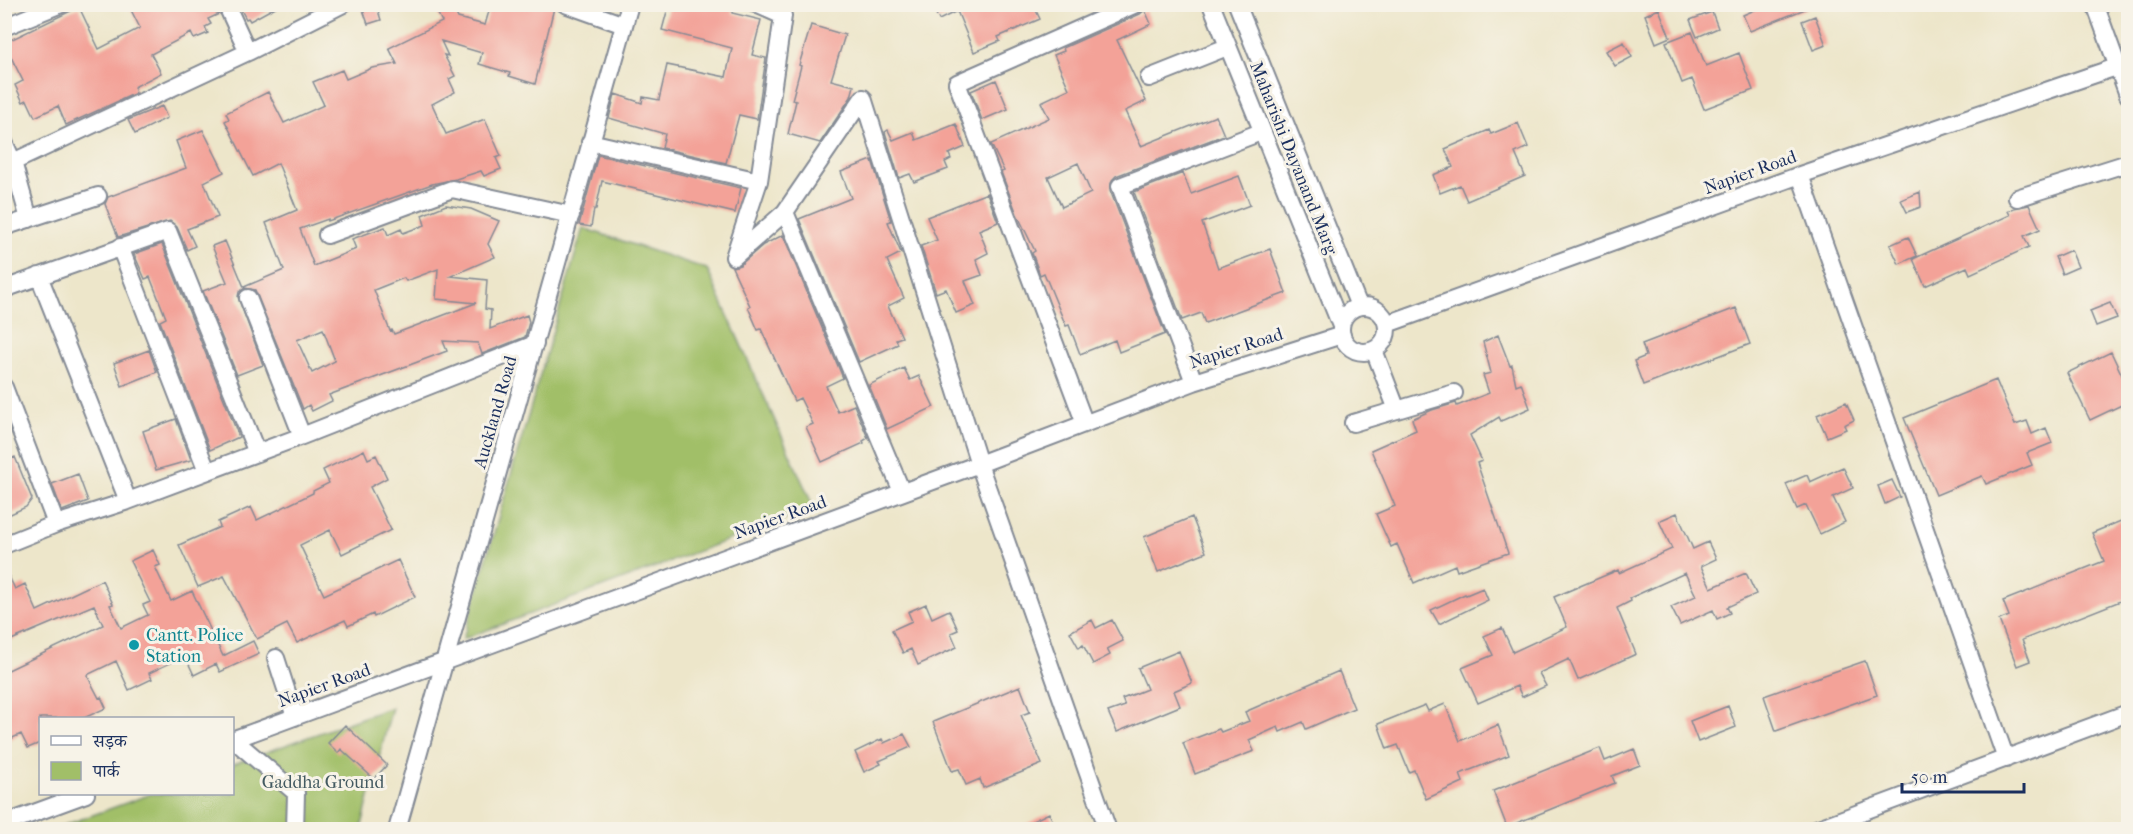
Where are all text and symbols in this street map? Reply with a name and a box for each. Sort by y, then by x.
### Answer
street label: Maharishi Dayanand Marg [1245,59,1342,258]
street label: Napier Road [1701,146,1799,199]
street label: Napier Road [1187,323,1286,373]
street label: Auckland Road [469,353,522,472]
street label: Napier Road [731,491,829,544]
place label: Cantt. Police Station [146,625,243,667]
marker: Cantt. Police Station [127,638,141,652]
street label: Napier Road [275,659,373,712]
legend [39,717,234,795]
text: सड़क [92,731,128,752]
scale bar [1902,756,2024,794]
text: पार्क [92,761,121,782]
text: 50 m [1911,767,1948,788]
park label: Gaddha Ground [262,772,384,793]

